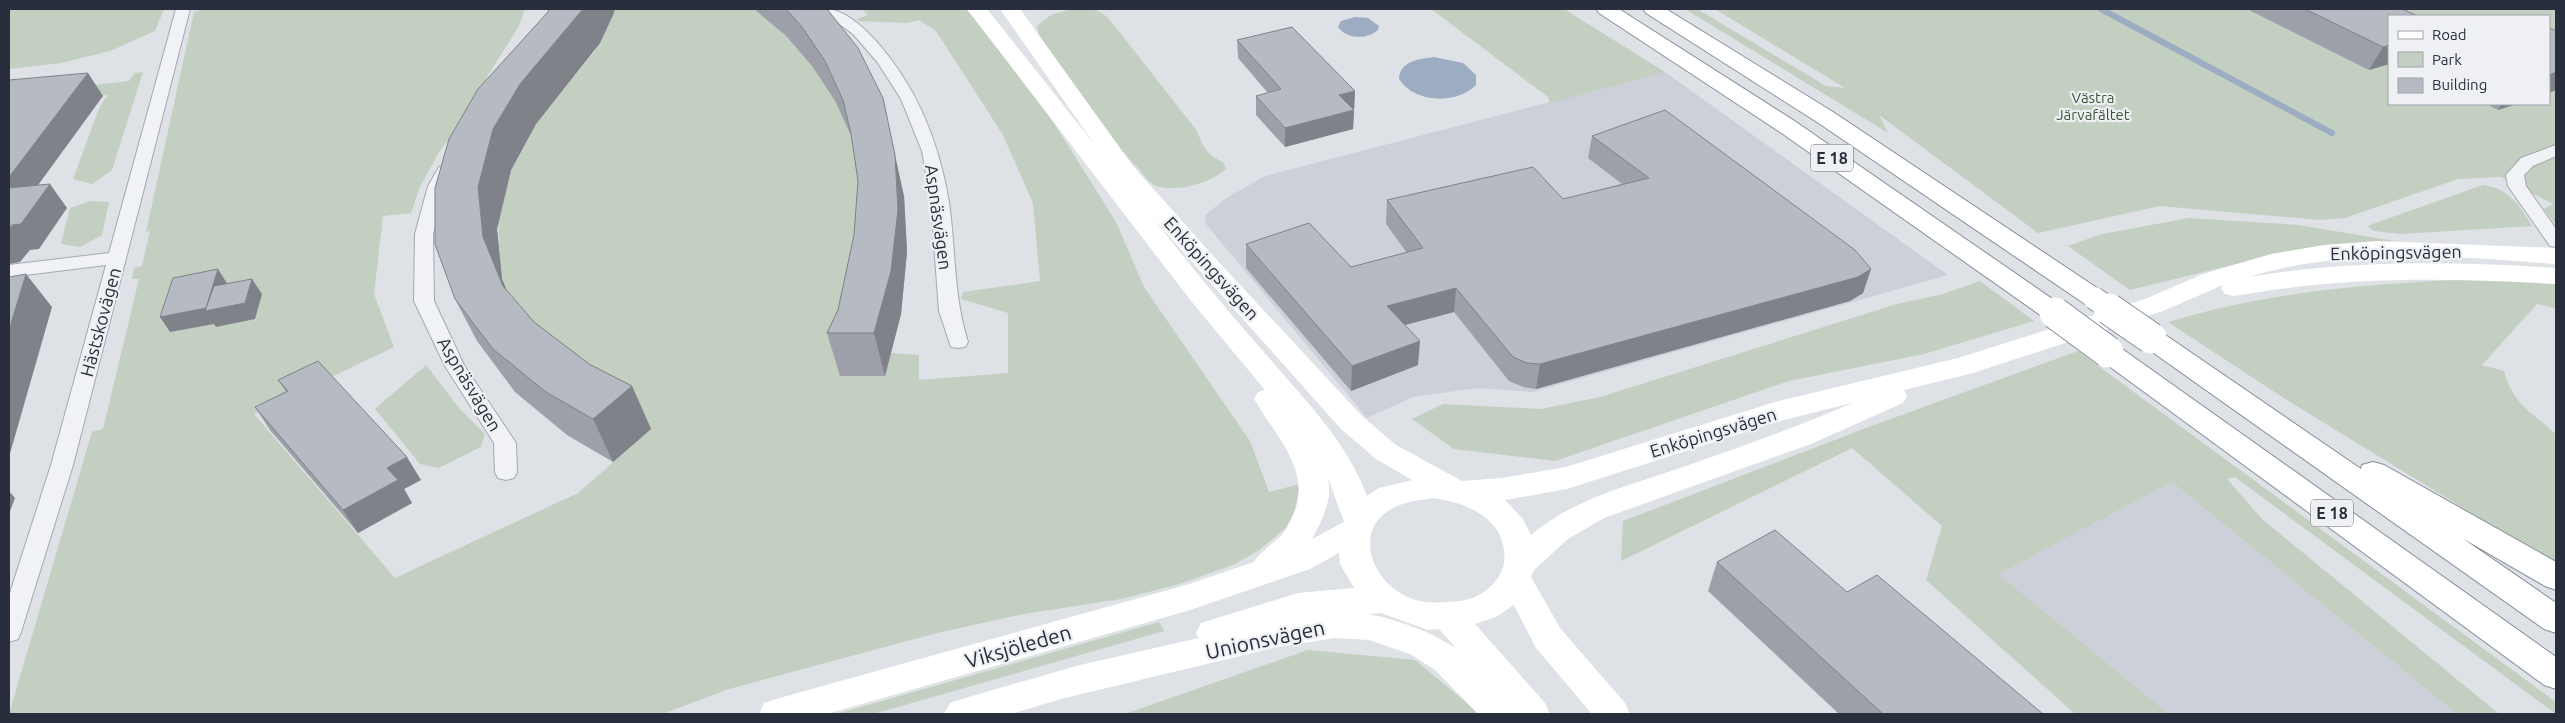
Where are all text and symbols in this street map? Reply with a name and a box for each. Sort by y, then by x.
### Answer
legend [2388,15,2550,105]
text: Road [2432,26,2467,43]
text: Park [2432,51,2462,68]
text: Building [2432,76,2487,93]
park label: Västra Järvafältet [2056,89,2130,123]
road number: E 18 [1811,144,1853,172]
street label: Aspnäsvägen [922,163,956,271]
street label: Enköpingsvägen [1161,212,1263,324]
street label: Enköpingsvägen [2330,241,2462,263]
street label: Hästskovägen [76,265,124,379]
street label: Aspnäsvägen [434,333,506,435]
street label: Enköpingsvägen [1647,403,1779,461]
road number: E 18 [2311,499,2353,526]
street label: Unionsvägen [1203,615,1327,663]
street label: Viksjöleden [962,619,1074,673]

